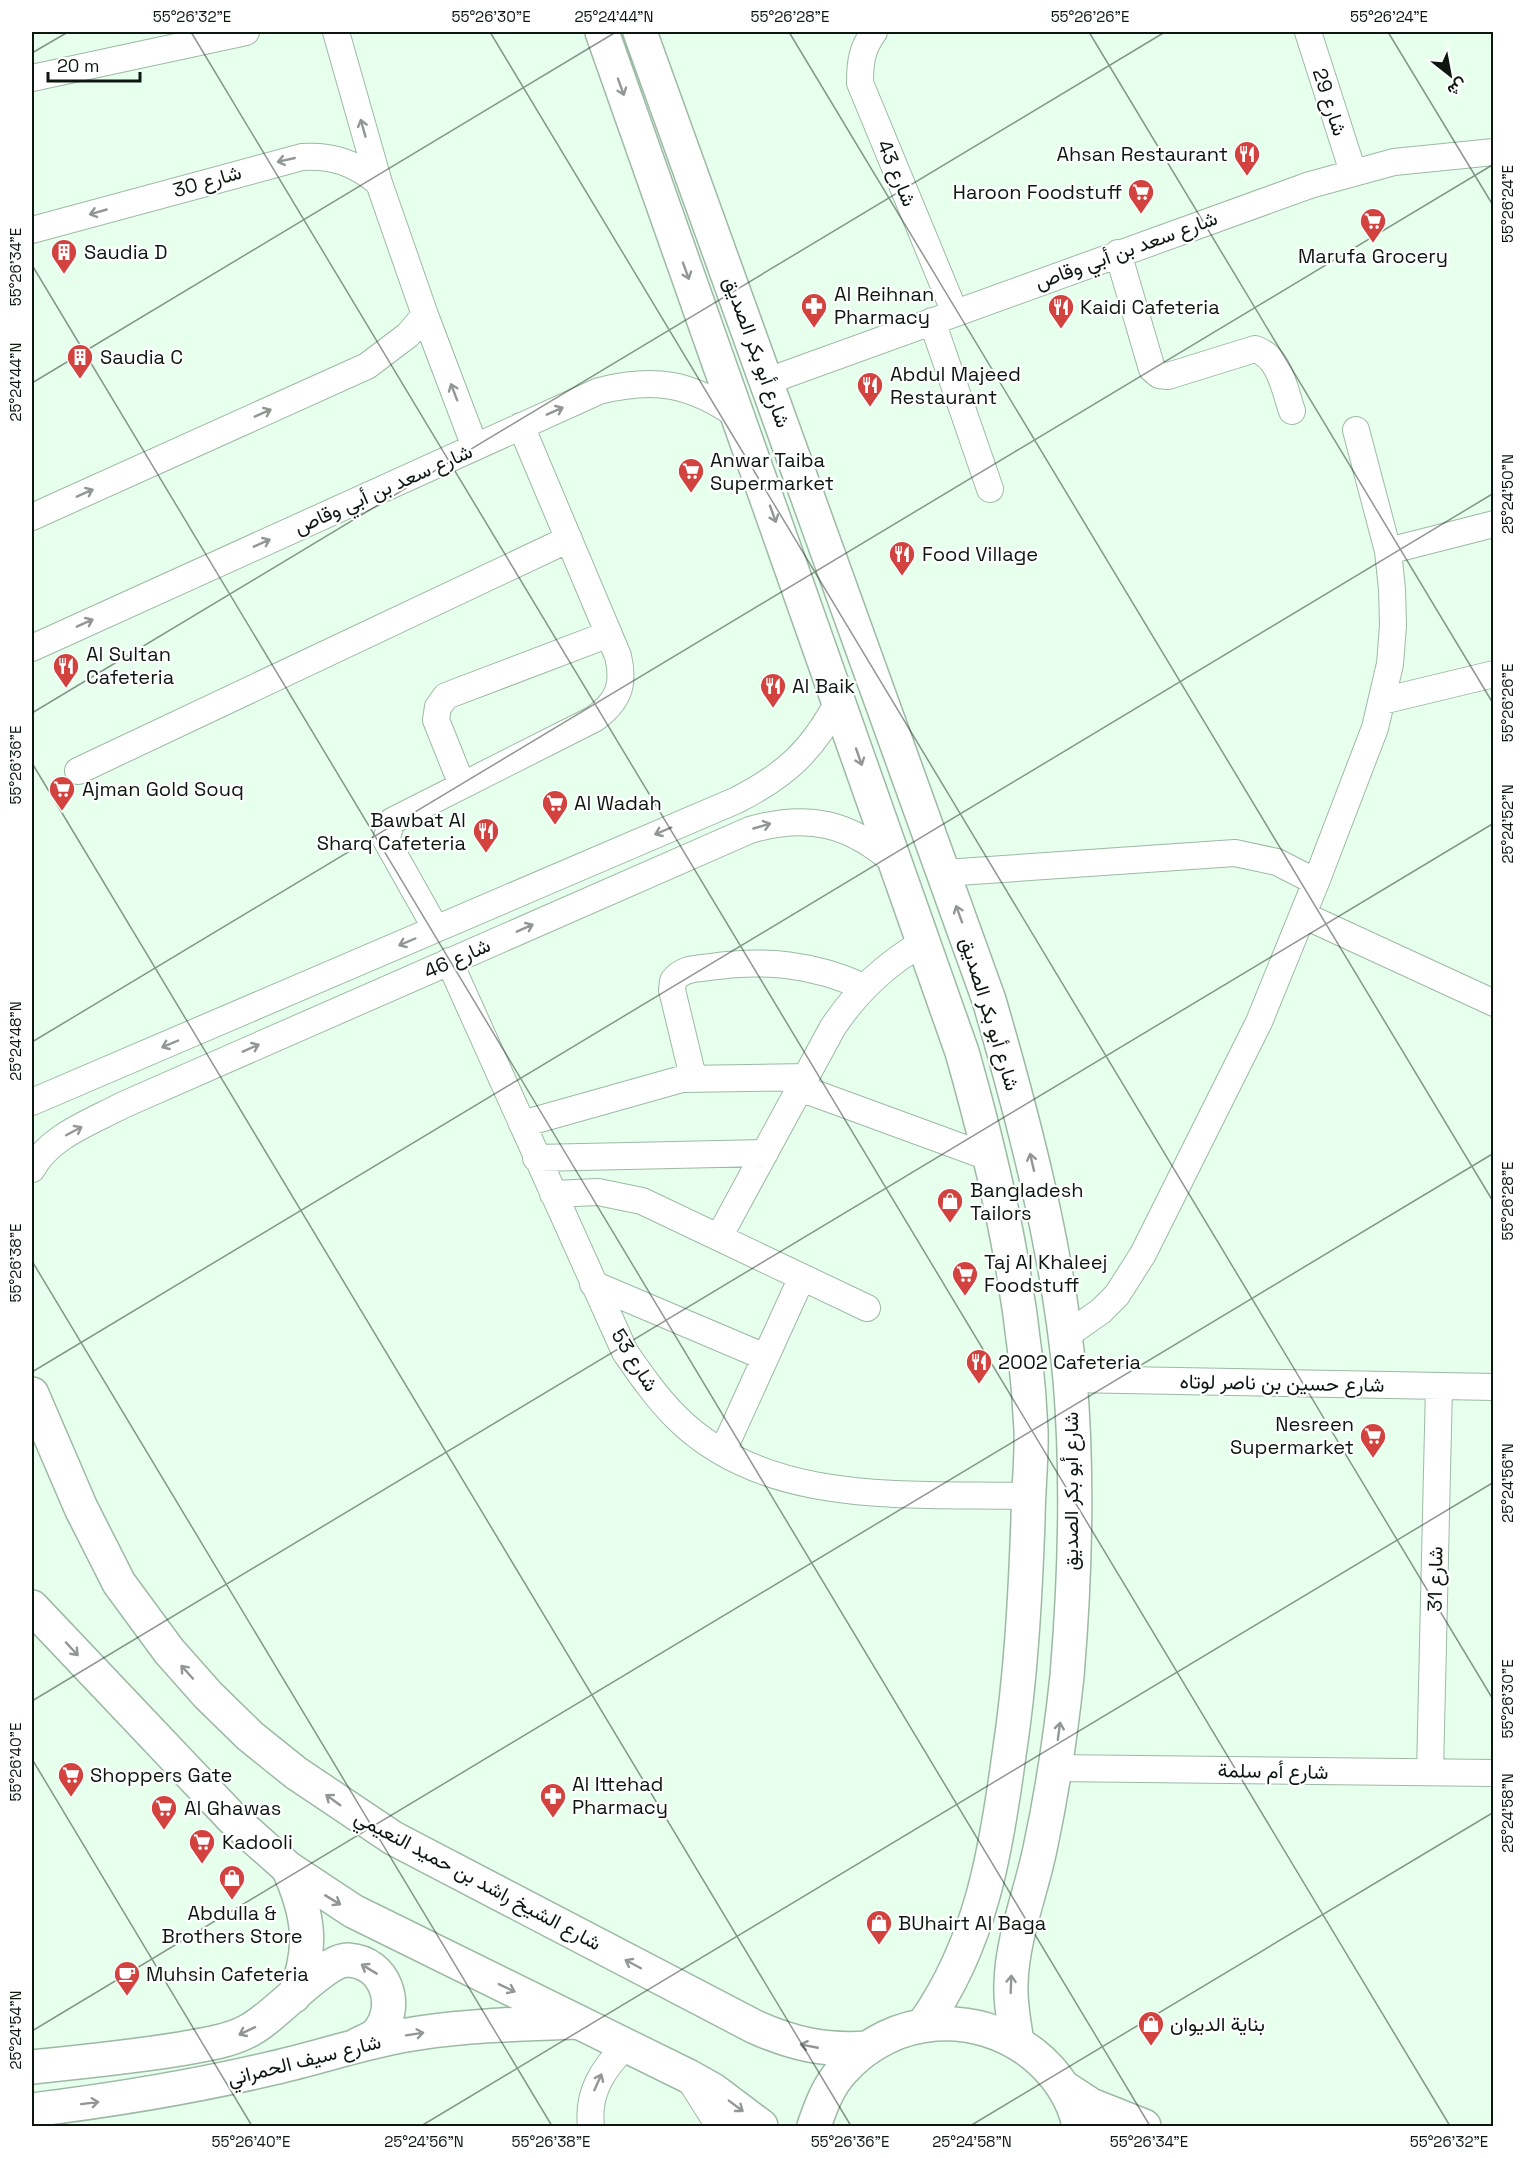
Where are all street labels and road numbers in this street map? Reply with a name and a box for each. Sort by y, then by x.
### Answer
street label: شارع 29 [1306,65,1353,139]
street label: شارع 43 [870,136,923,211]
street label: شارع 30 [170,159,245,204]
street label: شارع سعد بن أبي وقاص [1031,205,1222,299]
street label: شارع أبو بكر الصديق [717,273,796,431]
street label: شارع سعد بن أبي وقاص [290,438,478,544]
street label: شارع 46 [420,932,495,985]
street label: شارع أبو بكر الصديق [953,934,1026,1094]
street label: شارع 53 [605,1324,664,1397]
street label: شارع حسين بن ناصر لوتاه [1179,1368,1385,1399]
street label: شارع أبو بكر الصديق [1058,1412,1085,1570]
street label: شارع 31 [1421,1546,1450,1612]
street label: شارع أم سلمة [1217,1757,1329,1786]
street label: شارع الشيخ راشد بن حميد النعيمي [348,1804,606,1960]
street label: شارع سيف الحمراني [225,2028,384,2096]

